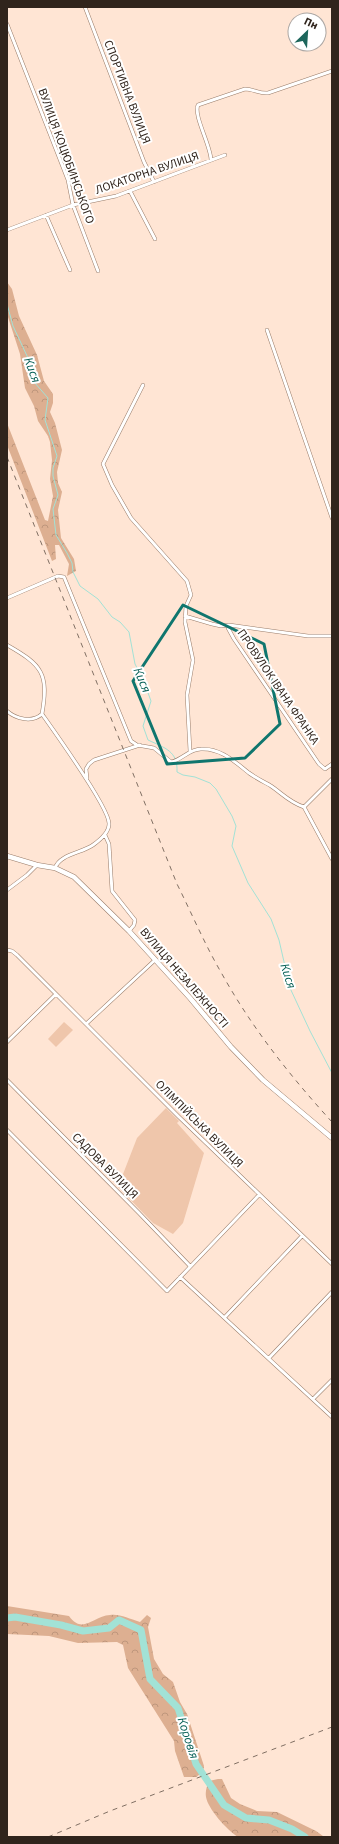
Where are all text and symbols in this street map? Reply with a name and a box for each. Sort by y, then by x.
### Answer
north arrow [287,12,327,52]
text: Пн [302,14,320,33]
street label: СПОРТИВНА ВУЛИЦЯ [99,38,155,146]
street label: ВУЛИЦЯ КОЦЮБИНСЬКОГО [34,86,98,226]
street label: ЛОКАТОРНА ВУЛИЦЯ [93,147,201,199]
water label: Кися [19,355,45,385]
street label: ПРОВУЛОК ІВАНА ФРАНКА [233,626,323,749]
water label: Кися [129,665,155,695]
street label: ВУЛИЦЯ НЕЗАЛЕЖНОСТІ [136,924,232,1032]
water label: Кися [275,961,301,991]
street label: ОЛІМПІЙСЬКА ВУЛИЦЯ [151,1076,247,1172]
street label: САДОВА ВУЛИЦЯ [68,1129,142,1203]
water label: Коровія [173,1715,203,1761]

